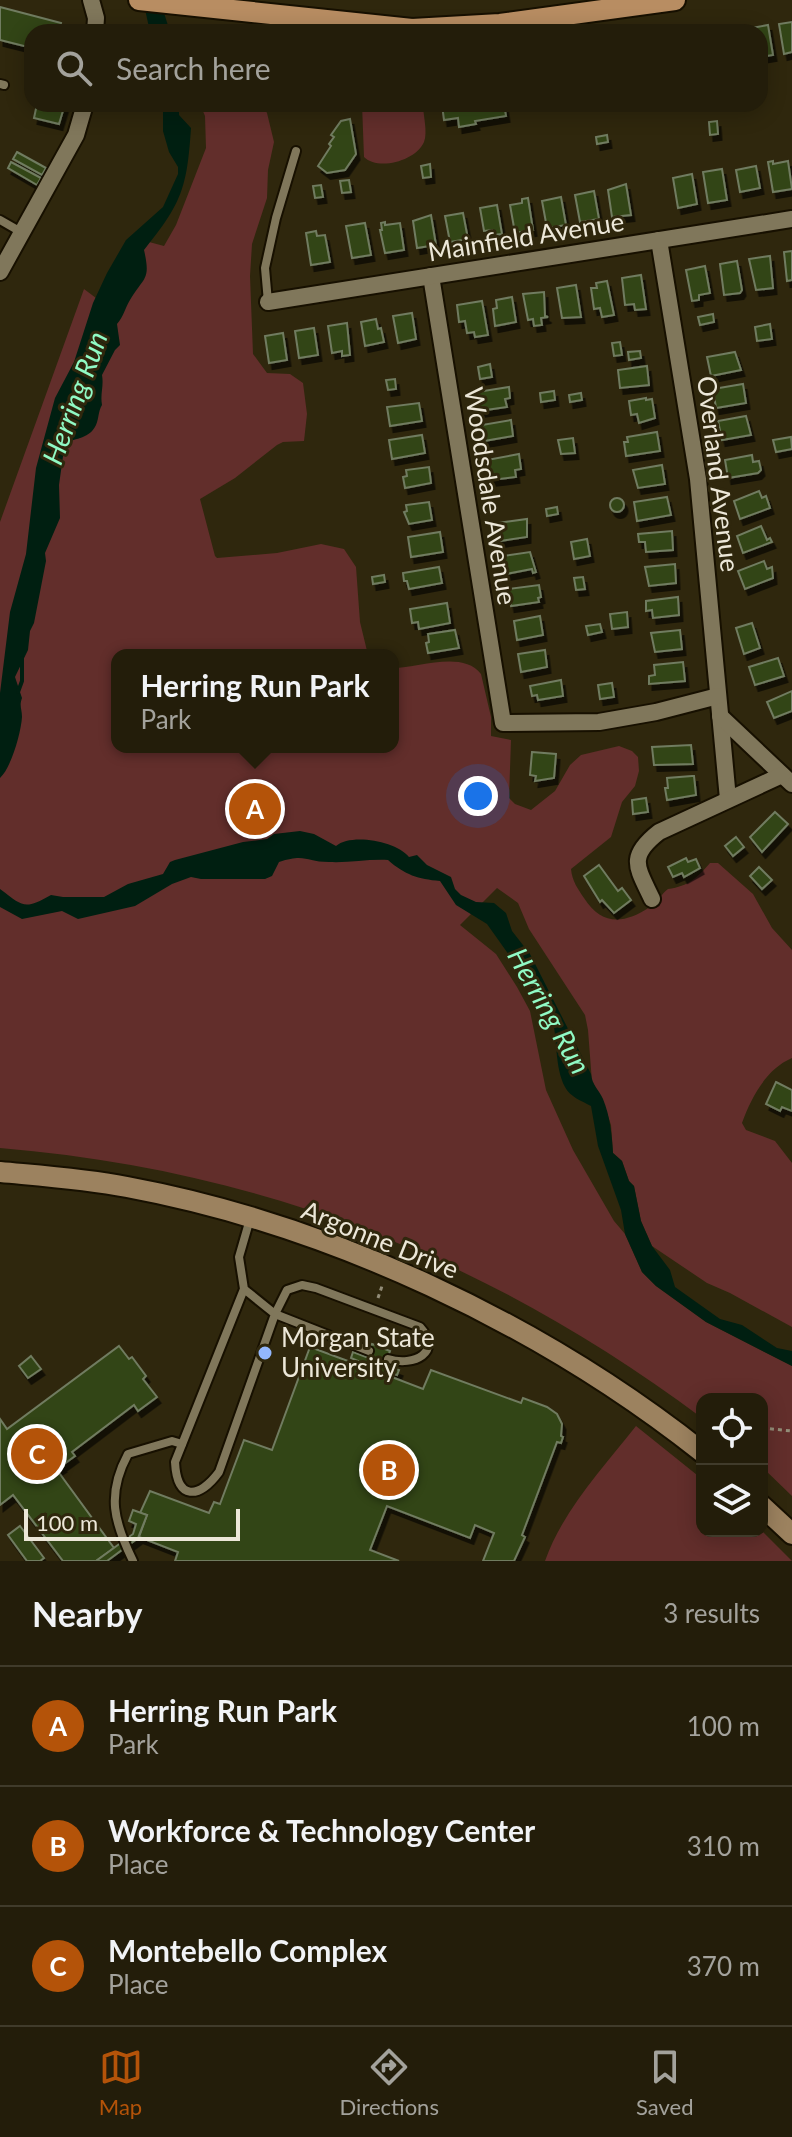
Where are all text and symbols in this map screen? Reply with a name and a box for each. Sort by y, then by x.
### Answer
search box [24,24,768,112]
icon: search [52,46,96,90]
text: Search here [116,50,271,86]
street label: Mainfield Avenue [425,205,626,267]
water label: Herring Run [34,327,114,469]
street label: Overland Avenue [691,374,747,574]
street label: Woodsdale Avenue [458,385,524,607]
popup [111,649,399,753]
text: Herring Run Park [140,667,370,703]
text: Park [140,703,191,735]
your location [458,776,498,816]
pin: A [229,779,281,839]
water label: Herring Run [501,942,598,1079]
street label: Argonne Drive [297,1193,463,1285]
place label: Morgan State University [281,1321,435,1383]
marker: Morgan State University [256,1344,274,1362]
map controls [696,1393,768,1537]
button: locate [696,1393,768,1465]
pin: C [11,1424,63,1484]
pin: B [363,1440,415,1500]
button: layers [696,1465,768,1537]
scale bar [24,1505,240,1541]
text: 100 m [36,1509,98,1536]
text: Nearby [32,1593,143,1634]
text: 3 results [663,1597,760,1629]
text: Herring Run Park [108,1692,337,1728]
text: A [49,1710,67,1742]
text: 100 m [687,1710,760,1742]
text: Park [108,1728,159,1760]
text: Workforce & Technology Center [108,1812,535,1848]
text: B [49,1830,67,1862]
text: 310 m [687,1830,760,1862]
text: Place [108,1848,169,1880]
text: Montebello Complex [108,1932,387,1968]
text: C [49,1950,67,1982]
text: 370 m [687,1950,760,1982]
text: Place [108,1968,169,2000]
tab: Map [99,2045,143,2120]
tab: Directions [340,2045,439,2120]
tab: Saved [636,2045,693,2120]

